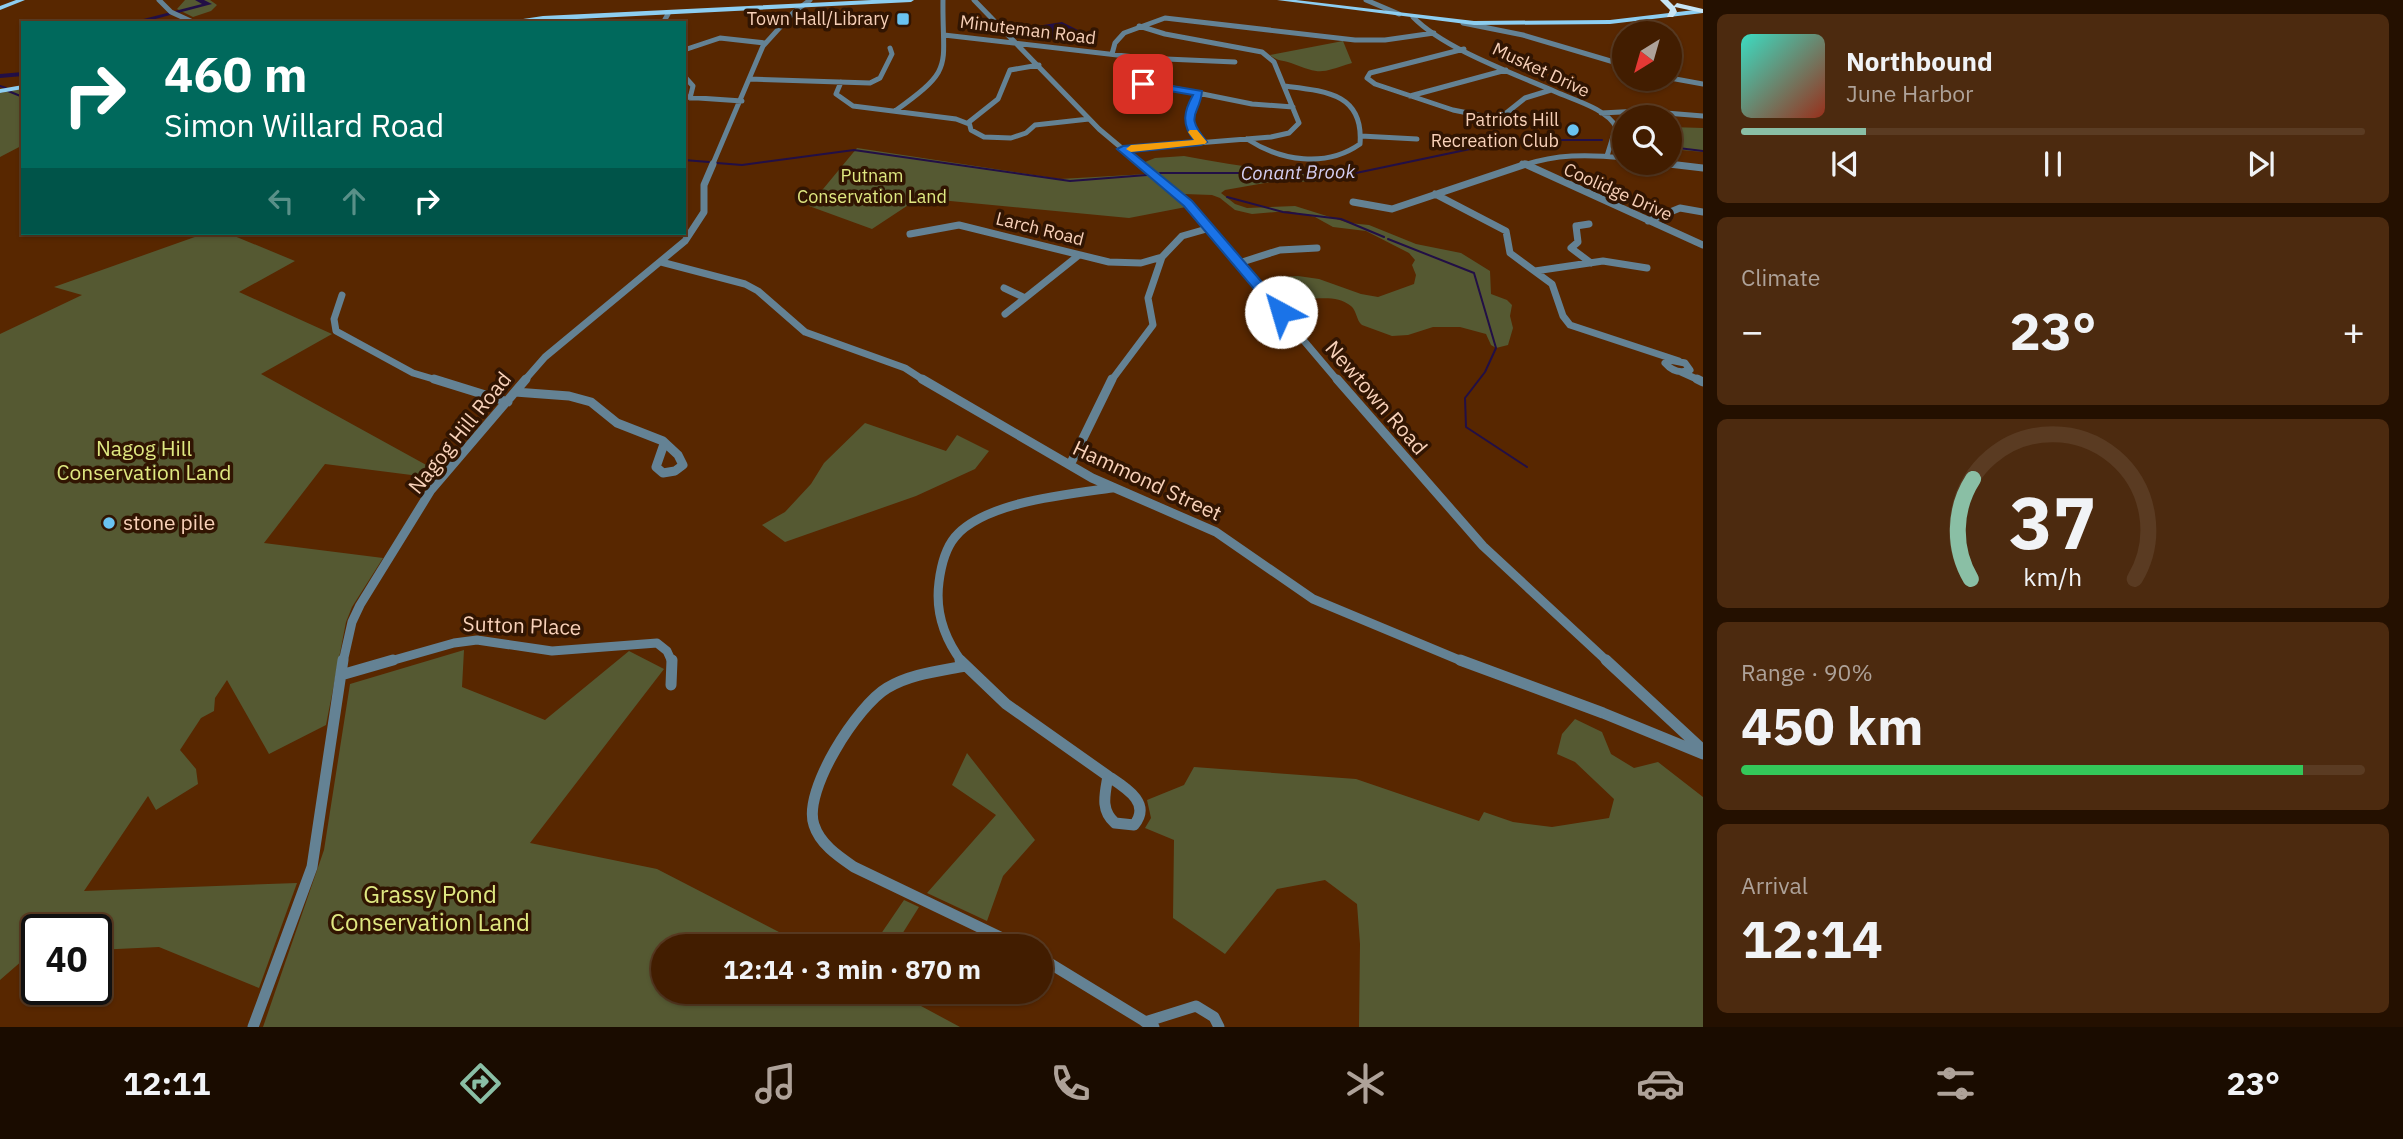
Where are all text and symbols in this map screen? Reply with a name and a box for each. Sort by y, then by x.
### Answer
place label: Town Hall/Library [747,7,889,30]
street label: Minuteman Road [959,10,1097,49]
marker: Town Hall/Library [895,11,911,27]
north arrow [1612,21,1682,91]
map controls [1612,21,1682,175]
street label: Musket Drive [1489,37,1594,102]
text: 460 m [164,42,308,105]
text: Northbound [1846,44,1993,78]
icon: right [49,49,140,140]
pin [1113,54,1173,114]
icon: arrive [1124,65,1162,103]
text: June Harbor [1846,78,1974,108]
text: Simon Willard Road [164,104,444,146]
button: search [1612,105,1682,175]
place label: Patriots Hill Recreation Club [1431,108,1559,152]
marker: Patriots Hill Recreation Club [1565,122,1581,138]
icon: previous [1826,145,1864,183]
icon: pause [2034,145,2072,183]
icon: next [2242,145,2280,183]
street label: Coolidge Drive [1560,157,1676,226]
water label: Conant Brook [1241,159,1357,185]
park label: Putnam Conservation Land [797,164,947,208]
icon: left [262,182,300,220]
icon: ahead [335,182,373,220]
icon: right [408,182,446,220]
street label: Larch Road [994,206,1087,251]
text: Climate [1741,262,1820,292]
position arrow [1244,275,1318,349]
text: 23° [2010,297,2096,364]
text: − [1741,306,1764,355]
text: + [2342,306,2365,355]
street label: Newtown Road [1319,334,1434,460]
street label: Nagog Hill Road [401,365,517,499]
street label: Hammond Street [1068,433,1226,527]
park label: Nagog Hill Conservation Land [57,434,231,486]
text: 37 [2009,475,2097,570]
place label: stone pile [123,508,215,536]
marker: stone pile [101,515,117,531]
text: km/h [2024,560,2082,593]
street label: Sutton Place [462,609,582,641]
text: Range · 90% [1741,657,1873,687]
text: 450 km [1741,692,1923,759]
text: Arrival [1741,870,1808,900]
park label: Grassy Pond Conservation Land [330,878,530,938]
text: 12:14 [1741,905,1883,972]
speed limit sign: 40 [21,914,112,1005]
text: 12:14 · 3 min · 870 m [723,952,981,986]
icon: directions [456,1059,505,1108]
icon: music [751,1059,800,1108]
icon: phone [1046,1059,1095,1108]
icon: climate [1341,1059,1390,1108]
icon: car [1636,1059,1685,1108]
icon: filters [1931,1059,1980,1108]
text: 12:11 [123,1062,210,1104]
text: 23° [2226,1062,2280,1104]

